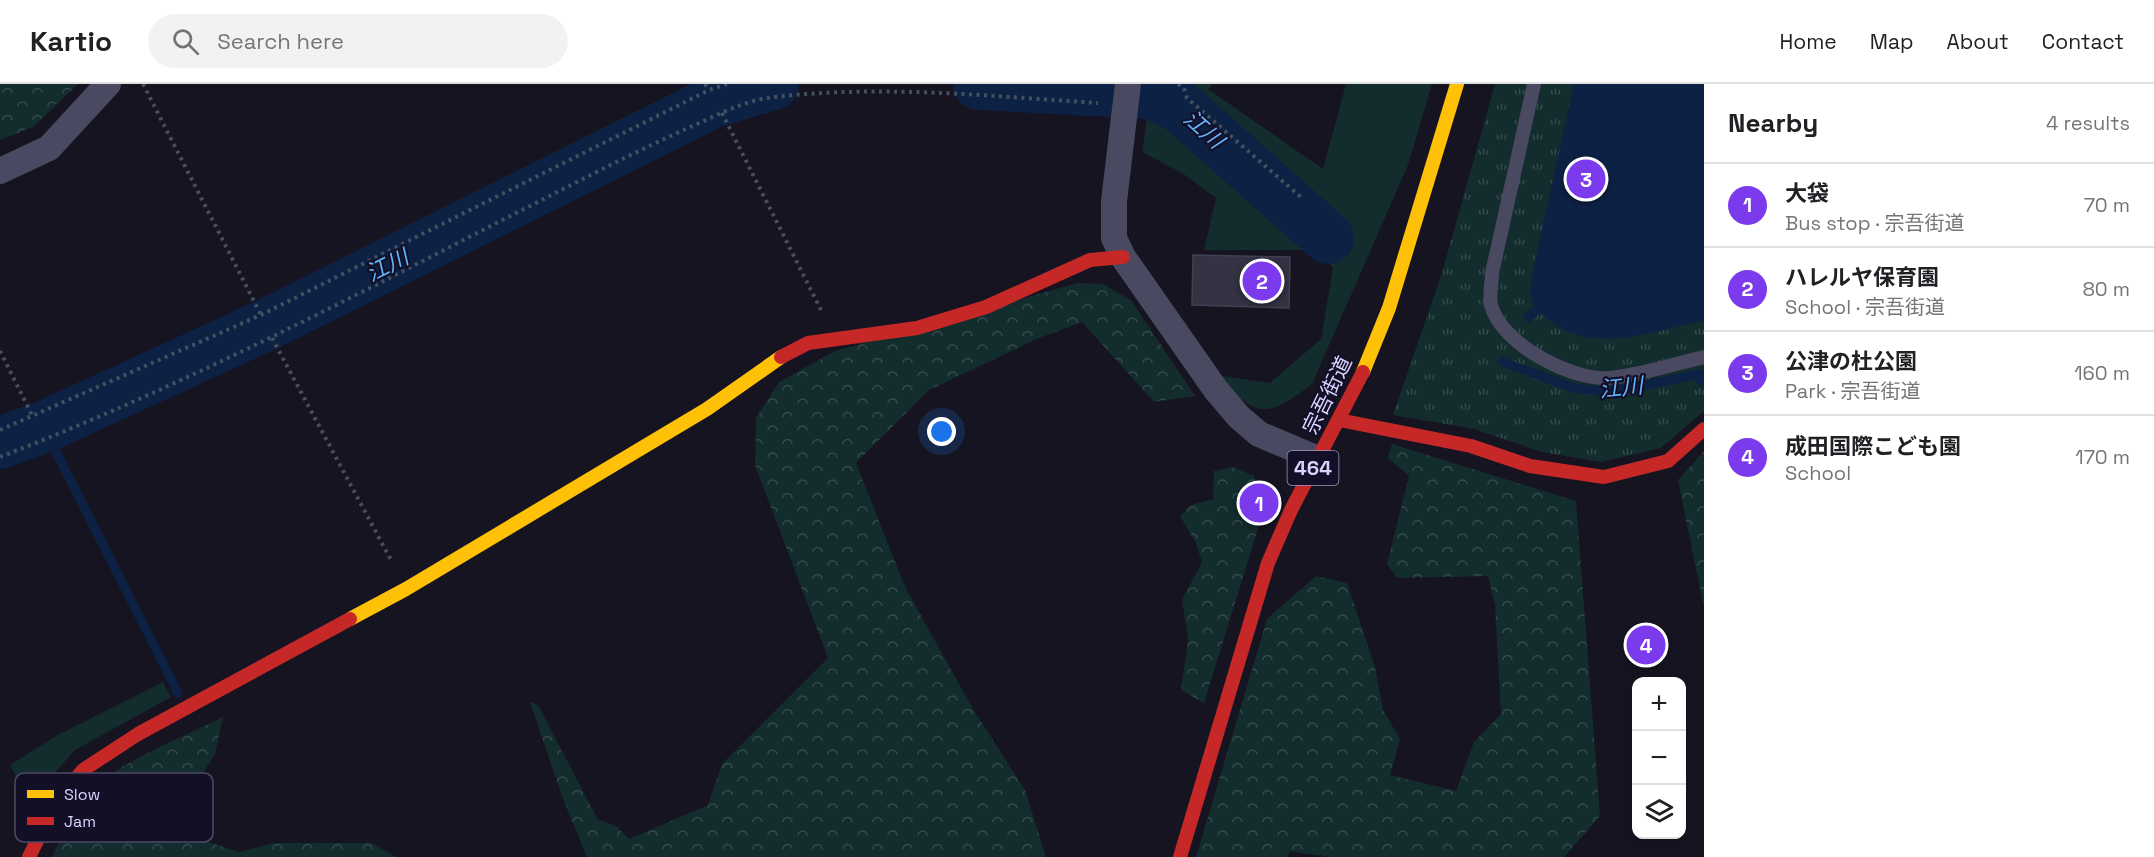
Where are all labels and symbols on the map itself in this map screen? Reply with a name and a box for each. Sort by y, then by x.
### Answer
water label: 江川 [1178,104,1231,155]
pin: 3 [1566,156,1606,202]
water label: 江川 [361,242,415,287]
pin: 2 [1242,258,1282,304]
street label: 宗吾街道 [1296,351,1358,439]
water label: 江川 [1598,371,1646,403]
your location [927,417,956,446]
road number: 464 [1288,451,1338,485]
pin: 1 [1240,480,1278,526]
pin: 4 [1626,622,1666,668]
legend [15,773,213,842]
text: Slow [64,784,100,805]
text: Jam [64,811,96,832]

